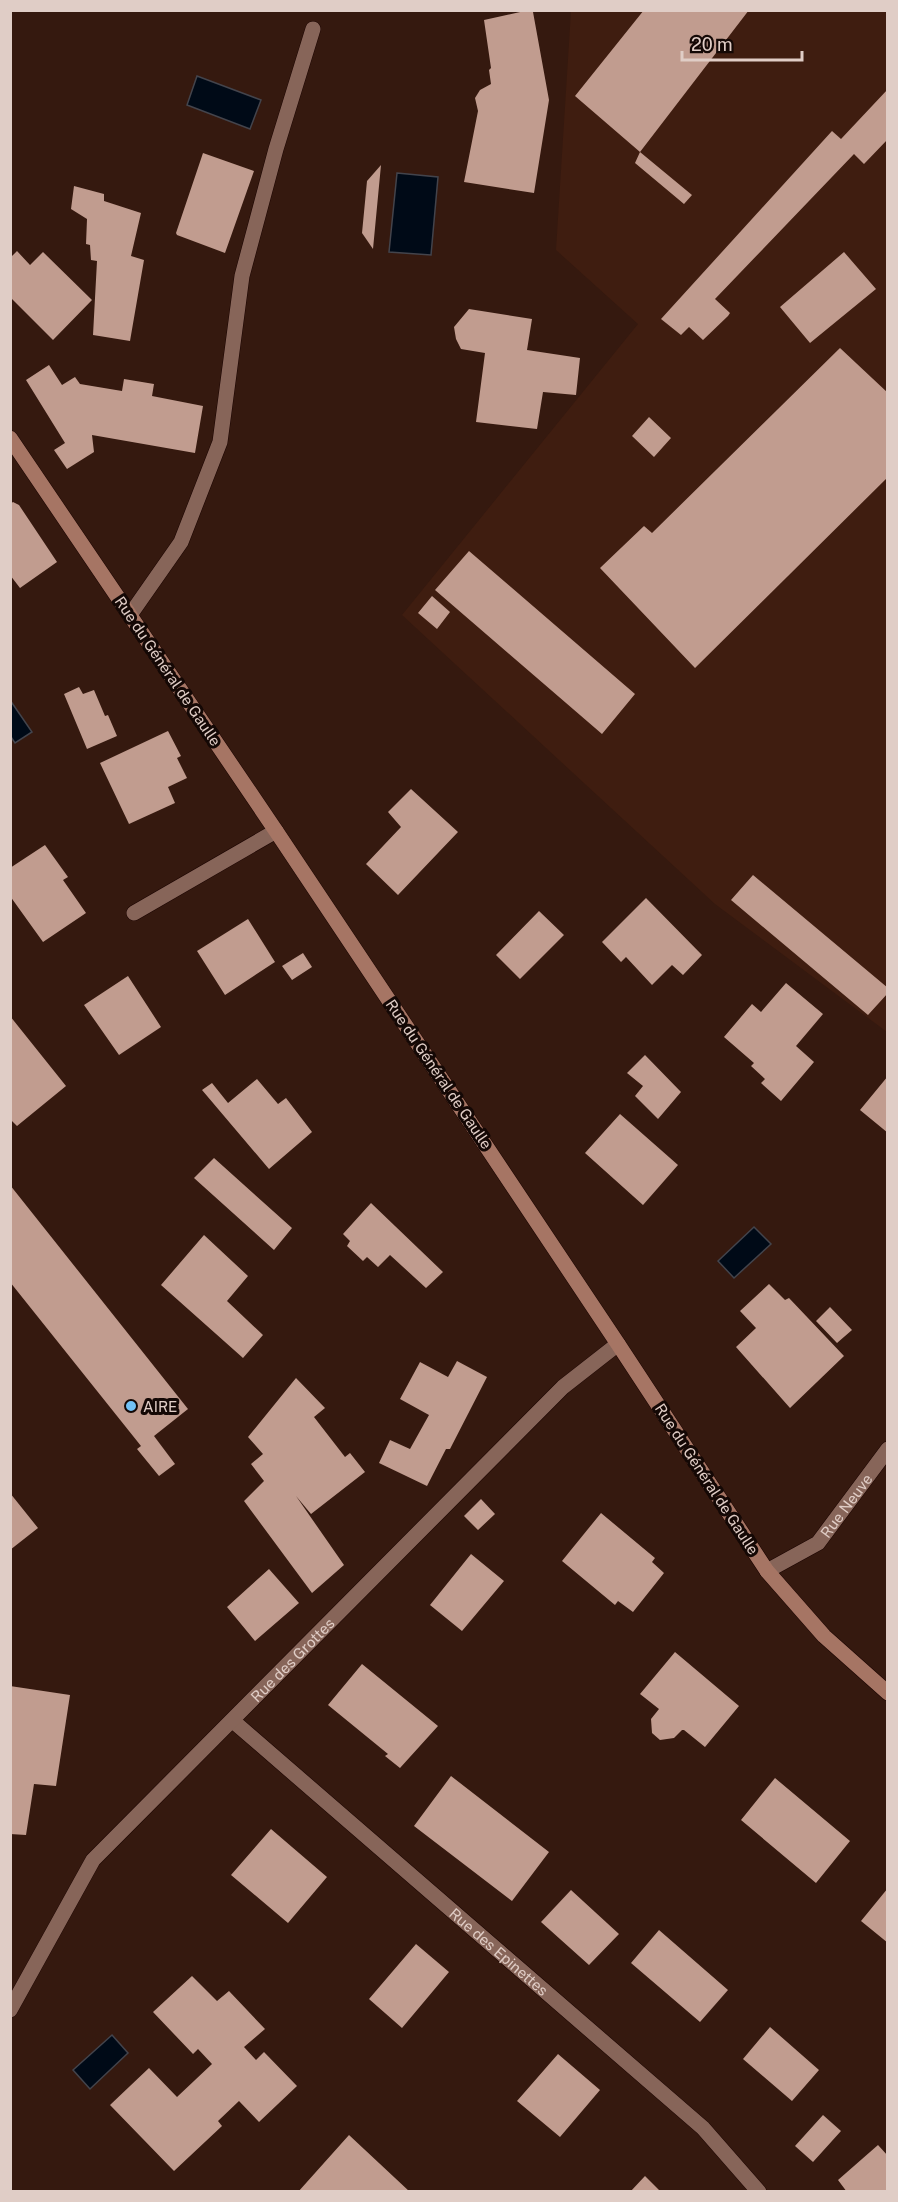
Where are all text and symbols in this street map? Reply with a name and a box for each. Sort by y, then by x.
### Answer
scale bar [682,24,802,62]
text: 20 m [691,34,733,55]
street label: Rue du Général de Gaulle [112,593,224,749]
street label: Rue du Général de Gaulle [383,996,495,1152]
place label: AIRE [143,1398,177,1415]
marker: AIRE [124,1399,138,1413]
street label: Rue du Général de Gaulle [652,1400,762,1558]
street label: Rue Neuve [817,1470,875,1541]
street label: Rue des Grottes [247,1614,337,1705]
street label: Rue des Epinettes [446,1904,552,1999]

